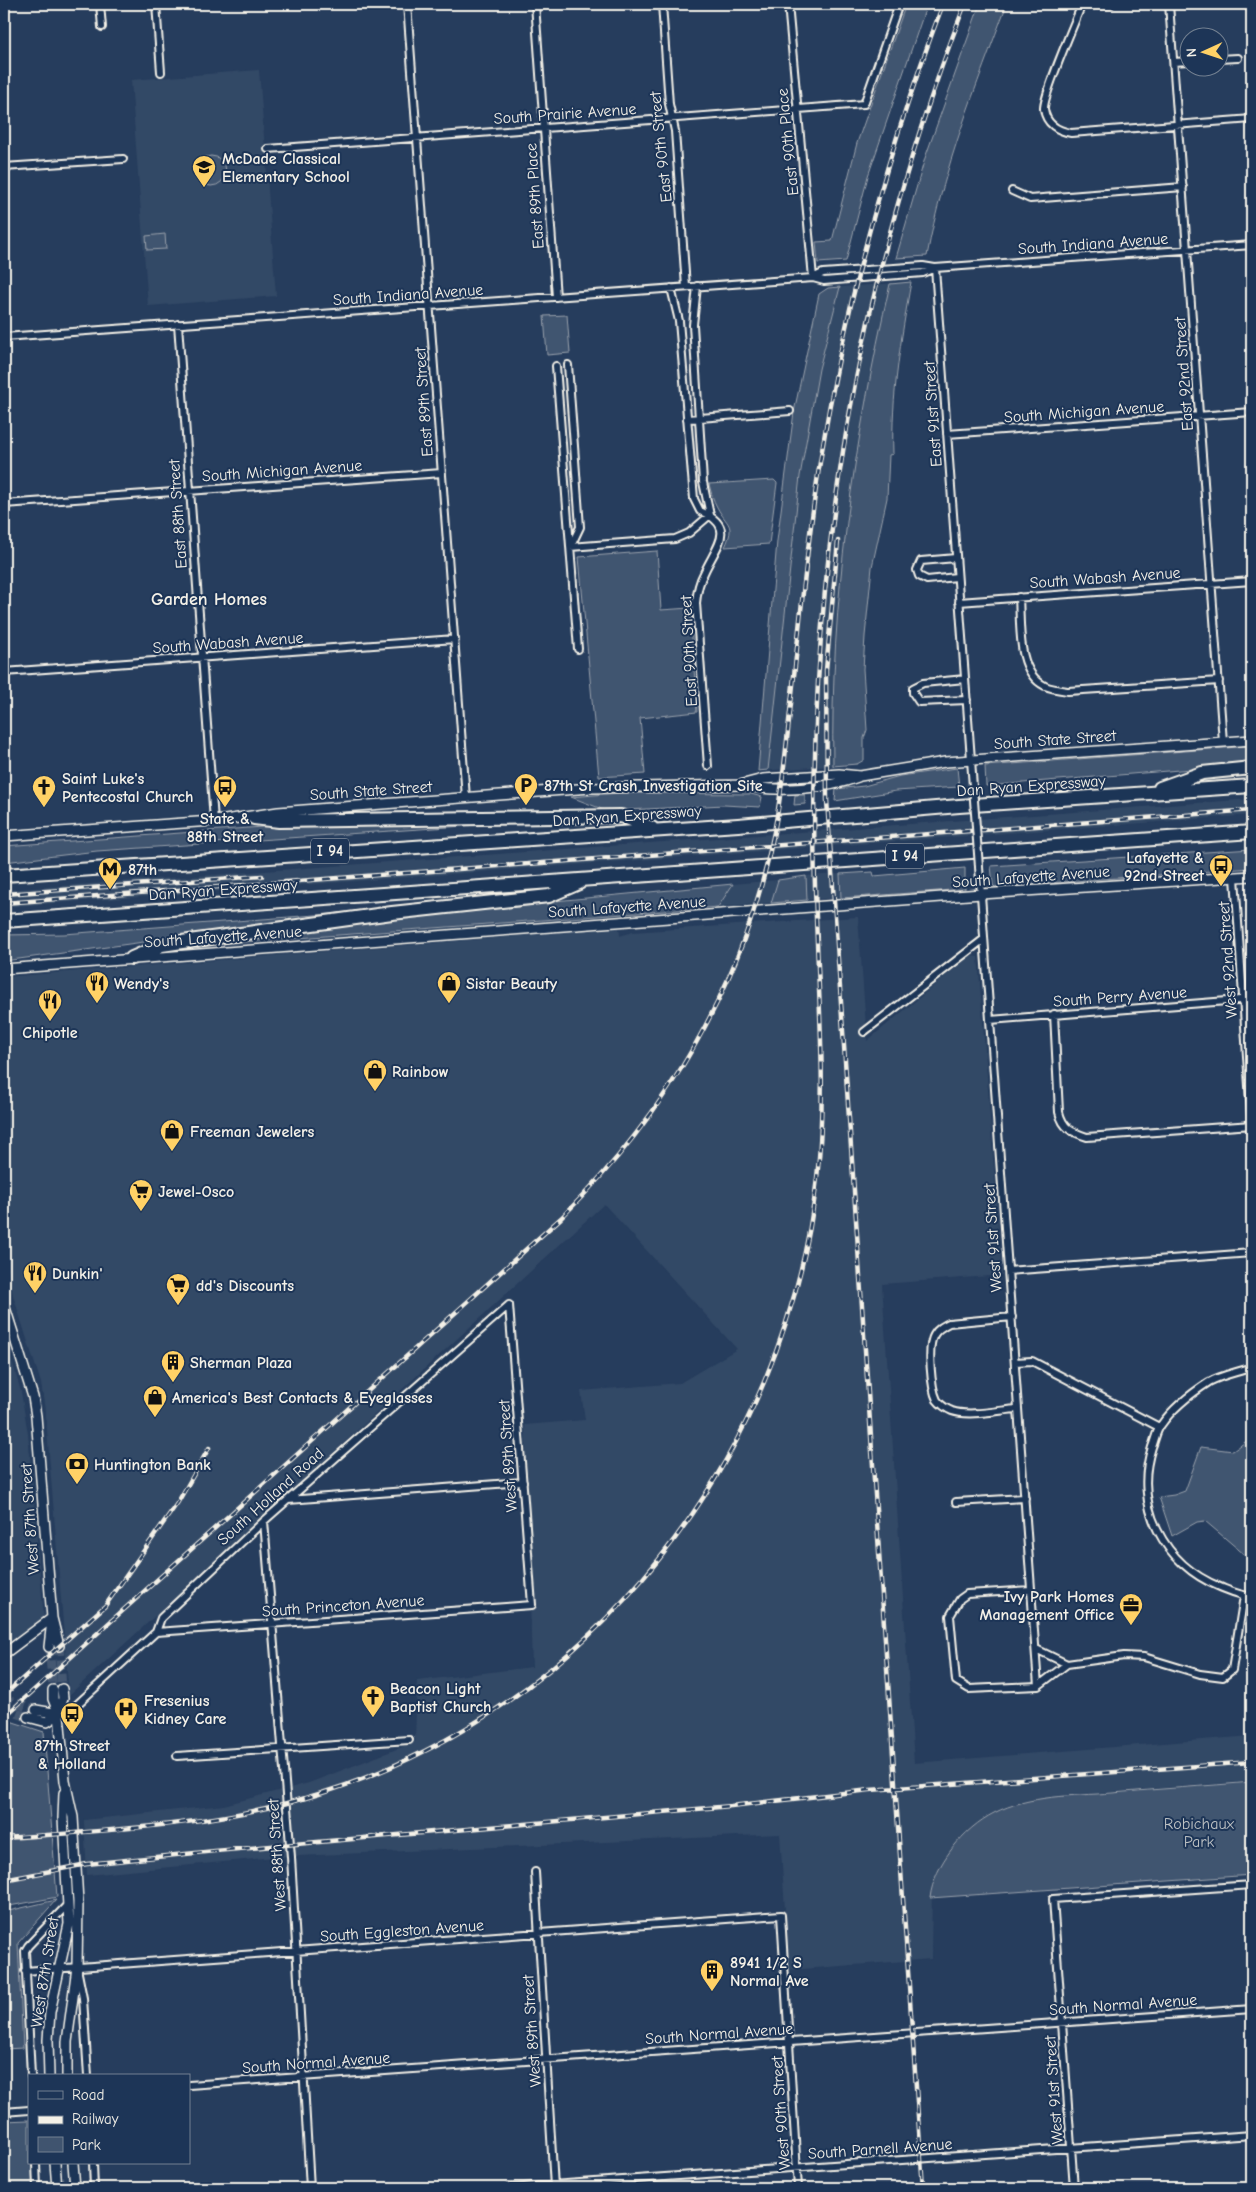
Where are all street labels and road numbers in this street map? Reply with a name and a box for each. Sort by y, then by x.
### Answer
street label: East 90th Place [773,87,803,196]
street label: East 90th Street [646,90,676,203]
street label: South Prairie Avenue [493,100,637,128]
street label: East 89th Place [522,142,548,250]
street label: South Indiana Avenue [1017,230,1169,258]
street label: South Indiana Avenue [332,281,484,309]
street label: East 92nd Street [1171,316,1197,431]
street label: East 89th Street [411,346,437,457]
street label: East 91st Street [920,360,946,467]
street label: South Michigan Avenue [1003,397,1165,427]
street label: South Michigan Avenue [201,456,363,486]
street label: East 88th Street [165,458,191,569]
street label: South Wabash Avenue [1029,564,1181,592]
street label: East 90th Street [677,594,701,707]
street label: South Wabash Avenue [152,629,304,657]
street label: South State Street [993,727,1117,753]
street label: Dan Ryan Expressway [956,772,1107,800]
street label: South State Street [309,778,433,804]
street label: Dan Ryan Expressway [552,802,703,830]
road number: I 94 [311,838,349,864]
road number: I 94 [886,844,924,868]
street label: South Lafayette Avenue [952,863,1111,891]
street label: Dan Ryan Expressway [148,876,299,904]
street label: South Lafayette Avenue [548,893,707,921]
street label: West 92nd Street [1215,901,1241,1019]
street label: South Lafayette Avenue [144,923,303,951]
street label: South Perry Avenue [1053,983,1188,1011]
street label: West 91st Street [980,1183,1006,1293]
street label: West 89th Street [495,1399,521,1513]
street label: South Holland Road [214,1444,327,1549]
street label: West 87th Street [17,1462,43,1575]
street label: South Princeton Avenue [261,1591,425,1621]
street label: West 88th Street [264,1798,290,1912]
street label: West 87th Street [27,1915,63,2029]
street label: South Eggleston Avenue [320,1916,485,1946]
street label: West 89th Street [519,1974,545,2088]
street label: South Normal Avenue [1048,1991,1198,2019]
street label: South Normal Avenue [644,2020,794,2048]
street label: West 91st Street [1041,2035,1067,2145]
street label: South Normal Avenue [241,2049,391,2077]
street label: West 90th Street [768,2055,794,2171]
street label: South Parnell Avenue [807,2135,953,2163]

